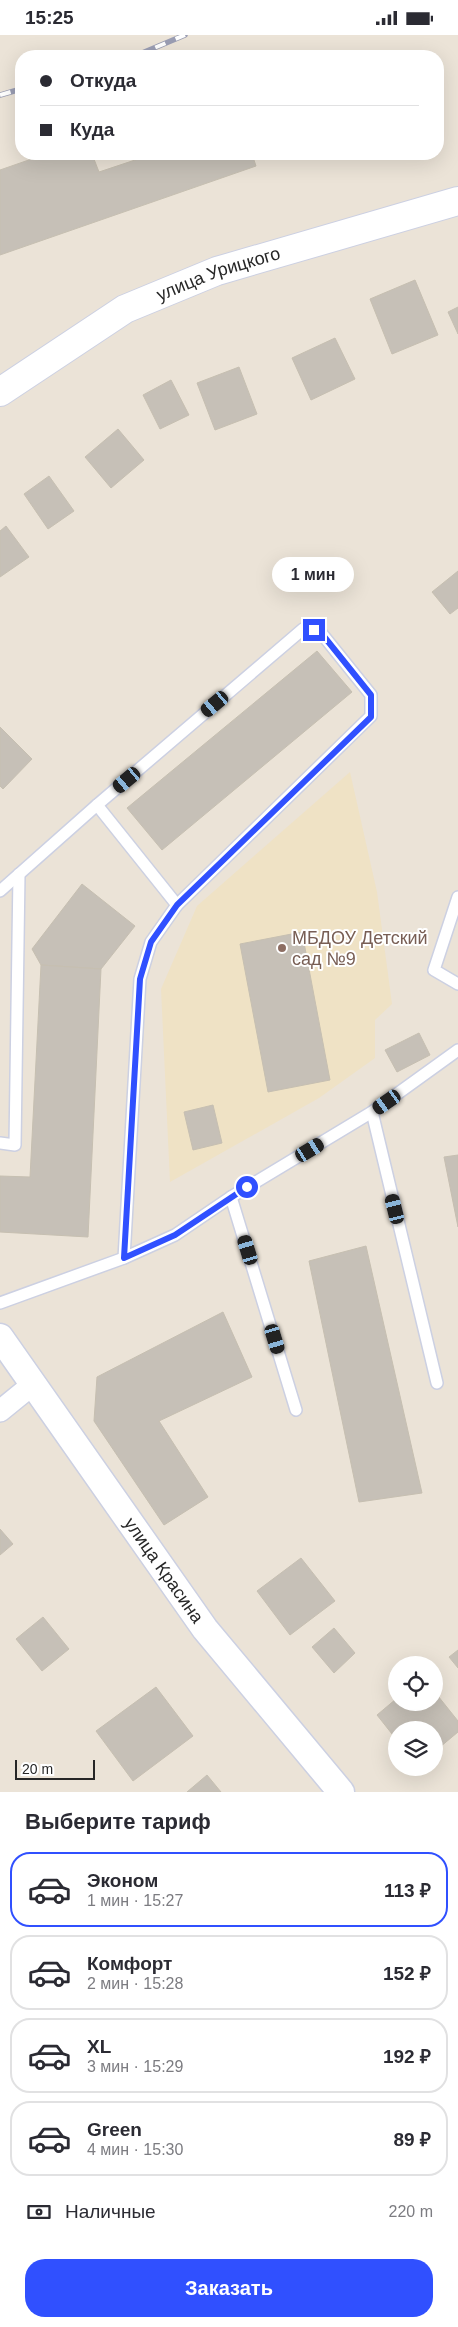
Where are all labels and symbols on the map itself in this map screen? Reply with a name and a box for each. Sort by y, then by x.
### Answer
street label: улица Урицкого [154,243,283,305]
callout: 1 мин [273,557,355,593]
route end [303,619,325,641]
car [198,689,231,719]
car [110,765,143,795]
place label: МБДОУ Детский сад №9 [292,928,428,969]
marker: МБДОУ Детский сад №9 [276,942,288,954]
car [370,1087,403,1117]
car [293,1136,326,1164]
route start [236,1176,258,1198]
car [384,1193,405,1225]
car [236,1233,259,1267]
car [263,1322,286,1356]
street label: улица Красина [120,1514,208,1628]
scale bar [15,1757,95,1780]

